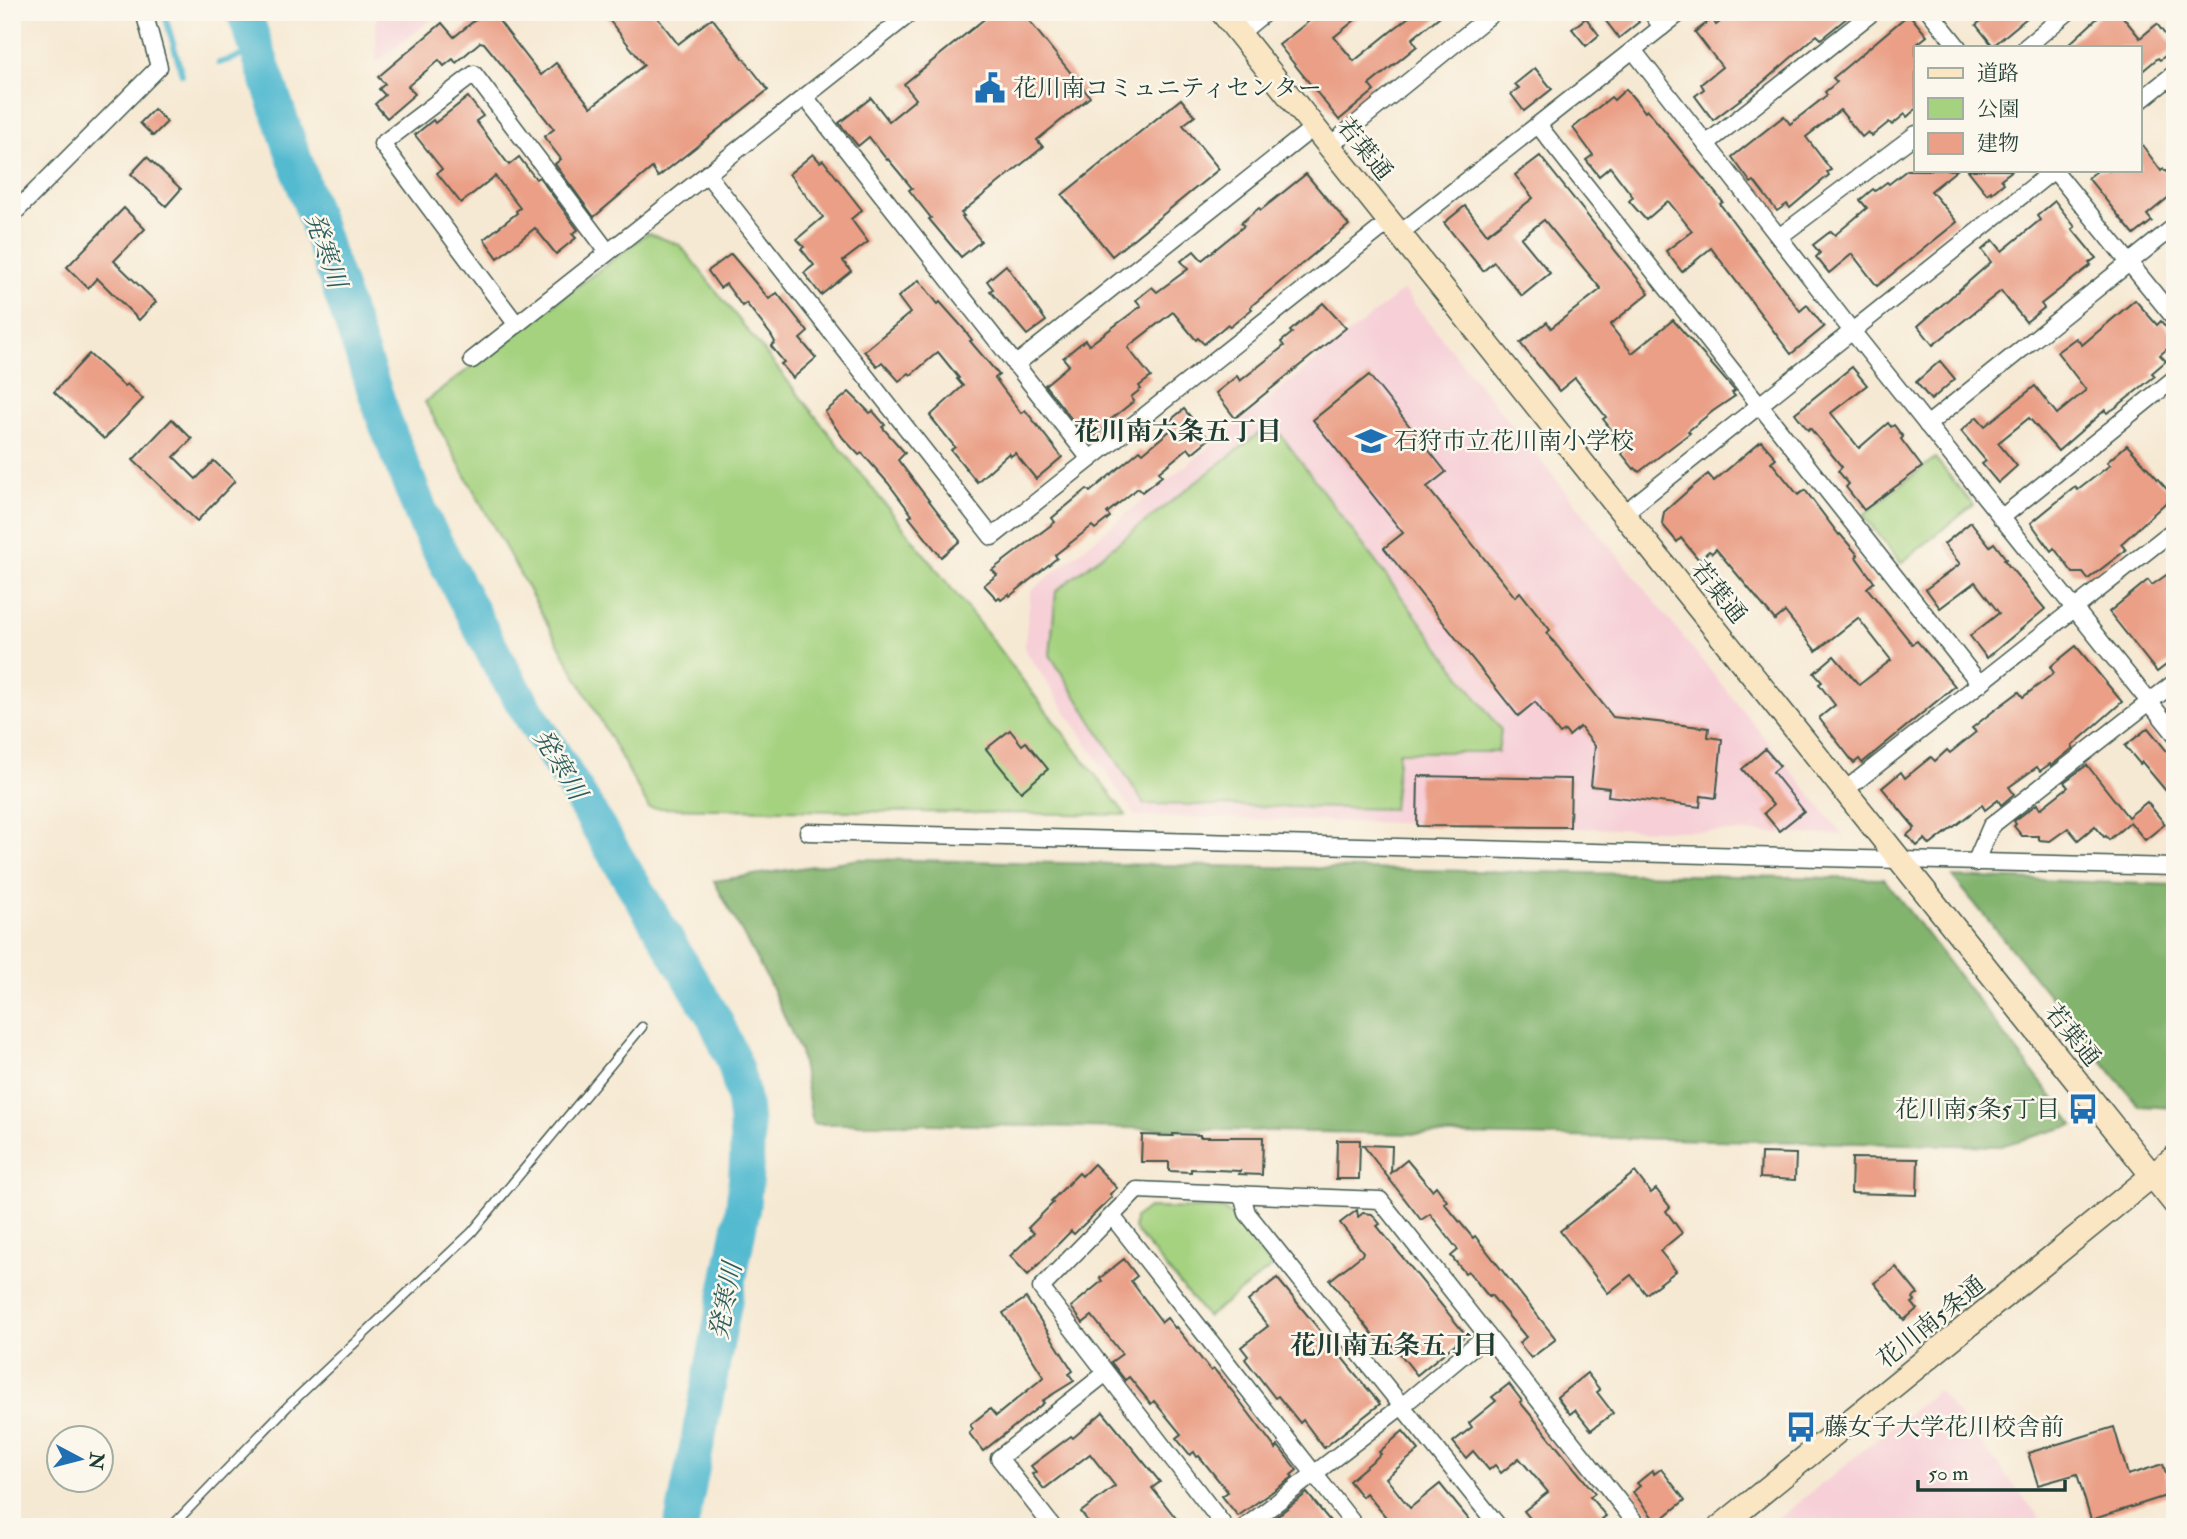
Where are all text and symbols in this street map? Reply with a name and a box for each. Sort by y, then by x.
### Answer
legend [1914,46,2142,172]
text: 道路 [1977,60,2019,87]
public building icon: 花川南コミュニティセンター [973,71,1007,105]
place label: 花川南コミュニティセンター [1013,73,1322,104]
text: 公園 [1977,96,2019,123]
street label: 若葉通 [1330,112,1399,187]
text: 建物 [1977,130,2019,157]
water label: 発寒川 [297,208,354,295]
district label: 花川南六条五丁目 [1074,416,1282,448]
school or university icon: 石狩市立花川南小学校 [1354,424,1388,458]
place label: 石狩市立花川南小学校 [1394,426,1634,457]
street label: 若葉通 [1684,555,1753,630]
water label: 発寒川 [525,723,594,809]
street label: 若葉通 [2038,998,2107,1073]
bus stop icon: 花川南5条5丁目 [2066,1092,2100,1126]
place label: 花川南5条5丁目 [1895,1094,2060,1125]
water label: 発寒川 [703,1257,750,1343]
street label: 花川南5条通 [1871,1269,1992,1376]
district label: 花川南五条五丁目 [1290,1330,1498,1362]
bus stop icon: 藤女子大学花川校舎前 [1784,1410,1818,1444]
place label: 藤女子大学花川校舎前 [1824,1412,2064,1443]
north arrow [46,1424,116,1494]
scale bar [1918,1448,2064,1492]
text: N [83,1450,109,1472]
text: 50 m [1928,1460,1969,1487]

